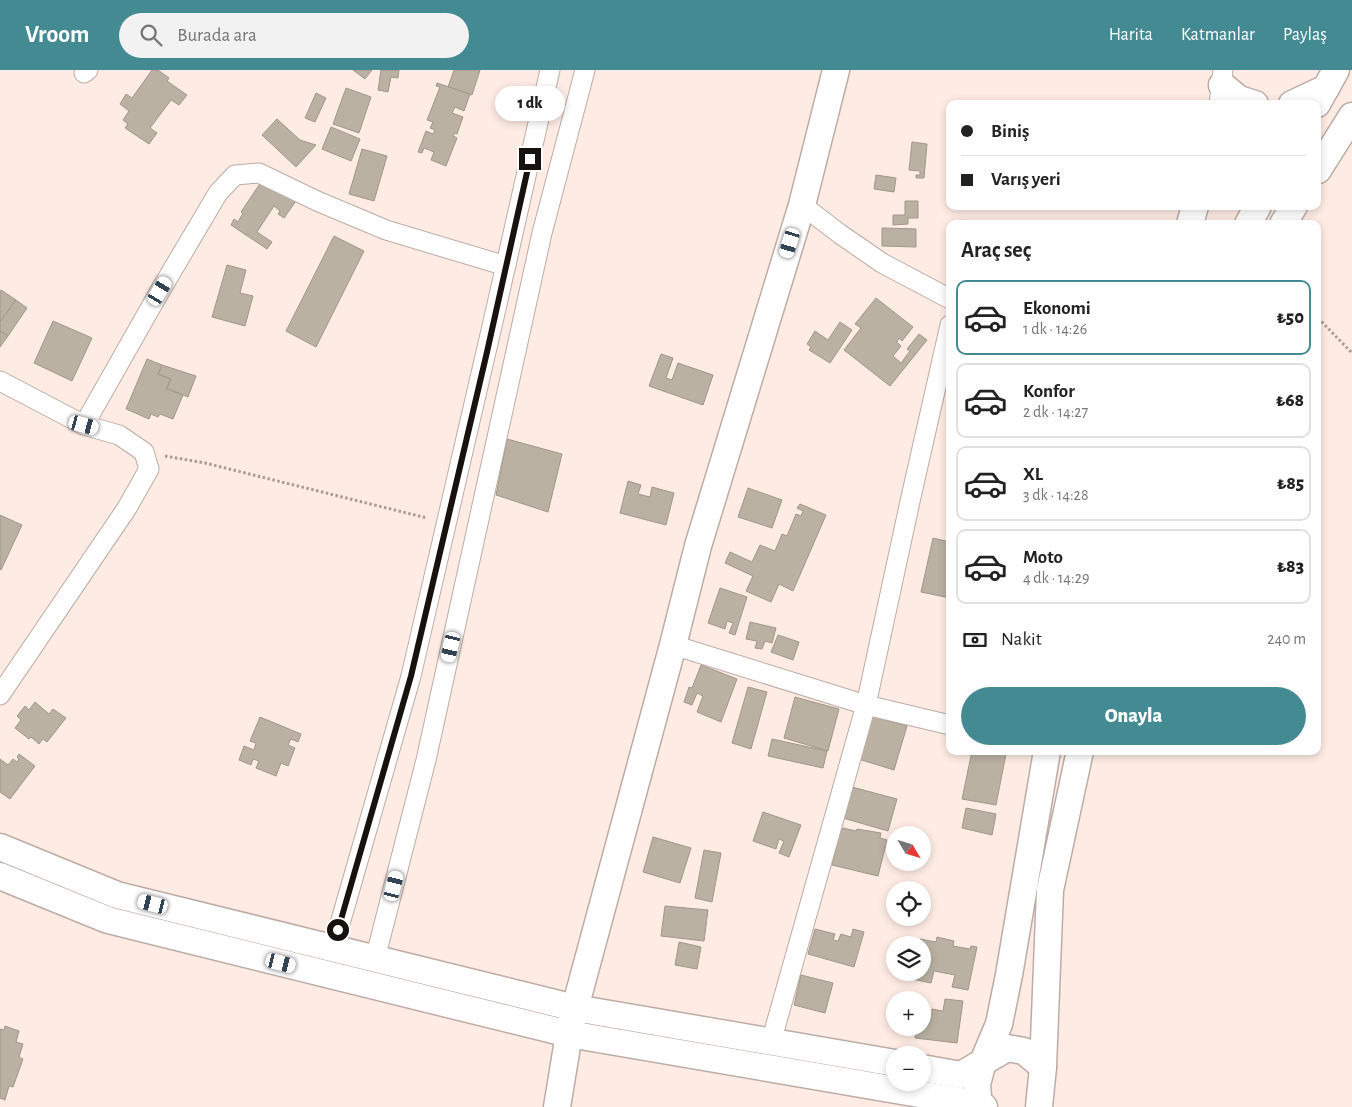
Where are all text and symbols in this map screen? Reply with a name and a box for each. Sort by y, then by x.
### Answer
search box [119,13,469,58]
icon: search [137,21,165,49]
text: Vroom [25,23,89,47]
text: Burada ara [177,26,257,45]
text: Harita [1109,26,1153,44]
text: Katmanlar [1181,26,1255,44]
text: Paylaş [1283,26,1327,44]
callout: 1 dk [495,87,565,122]
text: 1 dk [518,95,542,111]
text: Biniş [991,122,1029,141]
route end [519,148,541,170]
text: Varış yeri [991,170,1061,189]
car [778,226,801,260]
text: Araç seç [961,239,1031,261]
car [145,274,174,308]
icon: car [963,295,1008,340]
text: Ekonomi [1023,299,1091,318]
text: ₺50 [1277,308,1304,327]
text: 1 dk · 14:26 [1023,321,1087,337]
icon: car [963,378,1008,423]
text: Konfor [1023,382,1075,401]
text: ₺68 [1276,391,1304,410]
text: 2 dk · 14:27 [1023,404,1088,420]
car [67,414,100,436]
icon: car [963,461,1008,506]
text: XL [1023,465,1043,484]
text: ₺85 [1277,474,1304,493]
text: 3 dk · 14:28 [1023,487,1089,503]
icon: car [963,544,1008,589]
text: Moto [1023,548,1063,567]
text: ₺83 [1277,557,1304,576]
text: 4 dk · 14:29 [1023,570,1090,586]
icon: cash [961,626,989,654]
text: Nakit [1001,630,1042,649]
car [440,631,461,663]
text: 240 m [1267,631,1306,647]
button: Onayla [961,687,1306,745]
north arrow [886,826,931,871]
map controls [886,826,931,1091]
car [383,870,404,902]
button: locate [886,881,931,926]
car [136,893,169,915]
route start [327,919,349,941]
button: layers [886,936,931,981]
car [264,952,297,974]
button: + [886,991,931,1036]
button: − [886,1046,931,1091]

